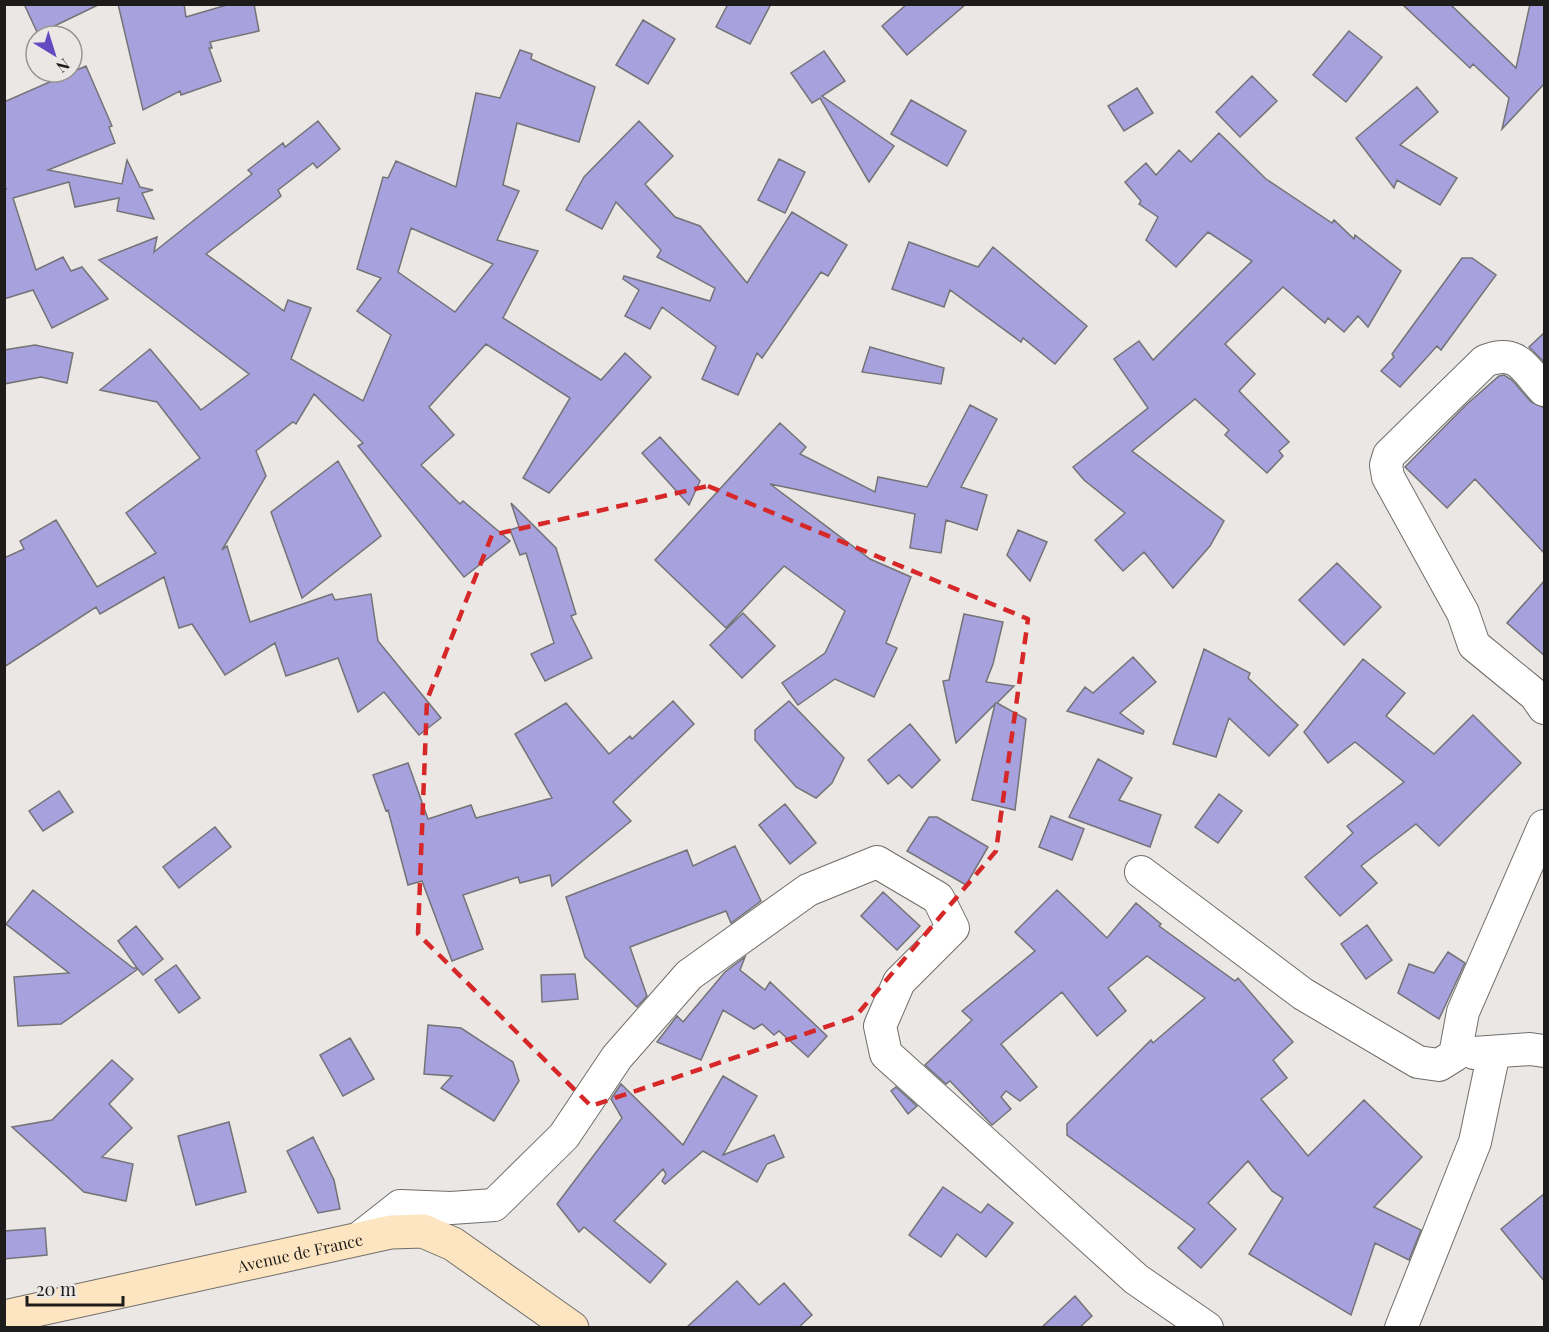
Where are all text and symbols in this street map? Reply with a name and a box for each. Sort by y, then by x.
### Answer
north arrow [24,24,84,84]
text: N [52,54,75,78]
street label: Avenue de France [234,1228,365,1276]
scale bar [27,1269,123,1307]
text: 20 m [36,1277,76,1301]

